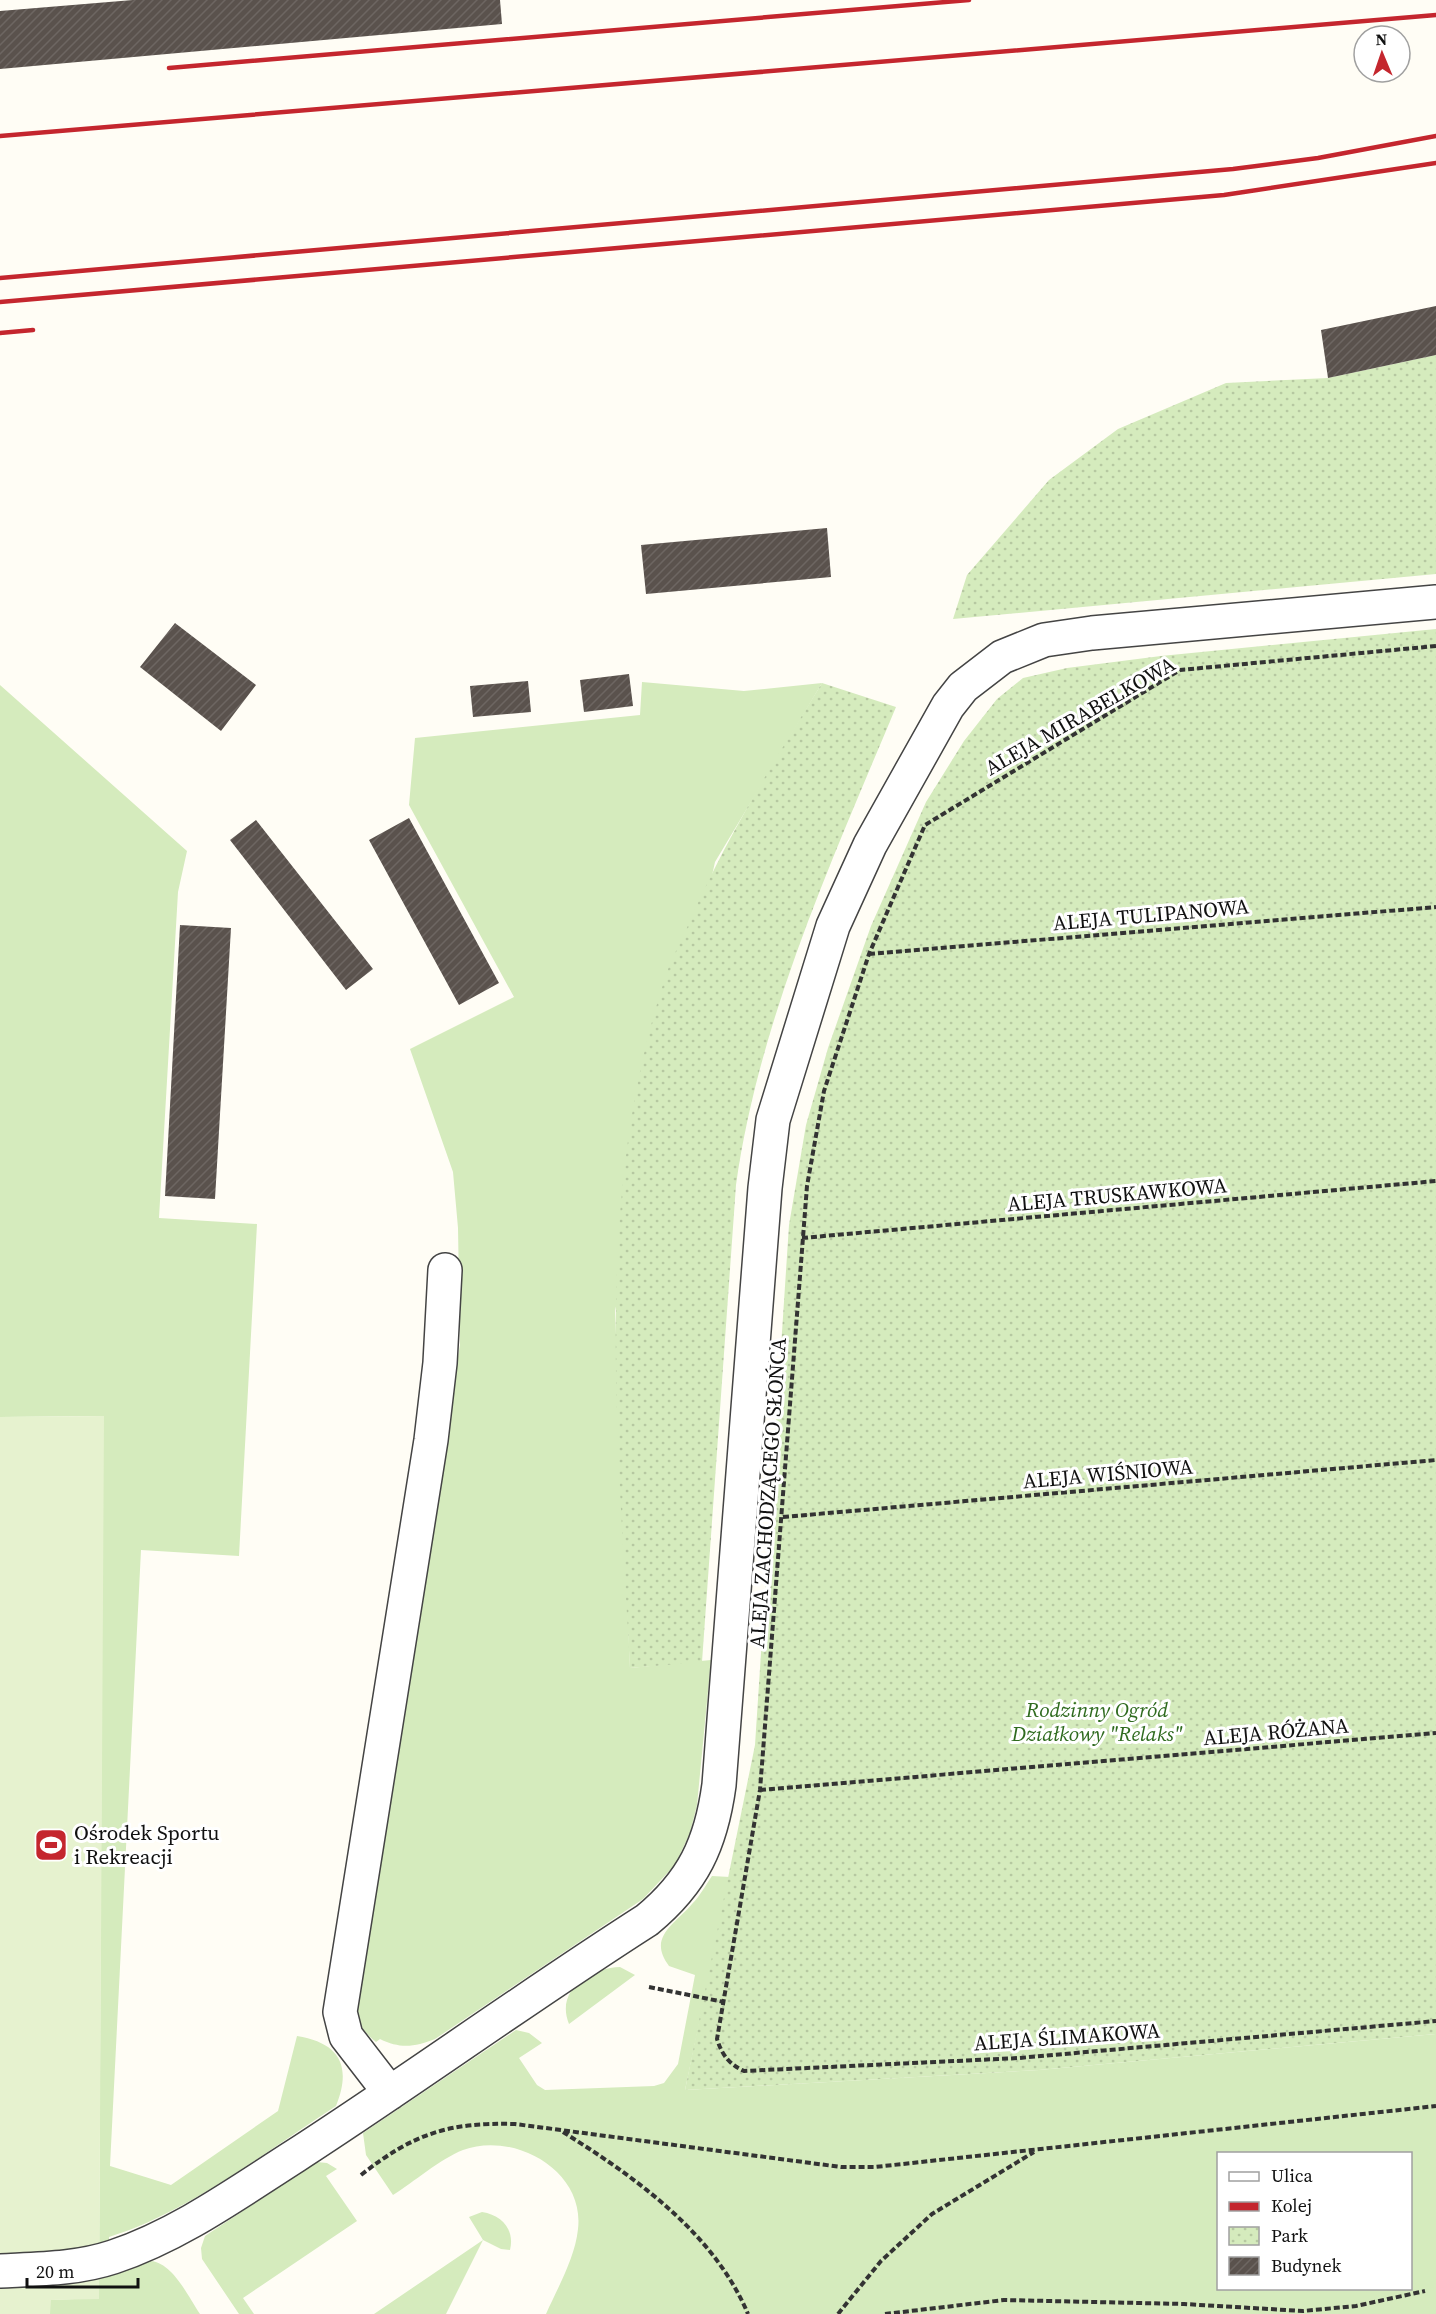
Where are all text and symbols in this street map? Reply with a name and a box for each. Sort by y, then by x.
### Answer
north arrow [1352,24,1412,84]
text: N [1375,28,1388,50]
street label: ALEJA MIRABELKOWA [979,649,1180,782]
street label: ALEJA TULIPANOWA [1052,891,1250,938]
street label: ALEJA TRUSKAWKOWA [1006,1170,1228,1219]
street label: ALEJA ZACHODZĄCEGO SŁOŃCA [742,1337,793,1649]
street label: ALEJA WIŚNIOWA [1022,1452,1194,1495]
park label: Rodzinny Ogród Działkowy "Relaks" [1010,1695,1183,1748]
street label: ALEJA RÓŻANA [1202,1711,1350,1752]
place label: Ośrodek Sportu i Rekreacji [74,1818,220,1871]
sports icon: Ośrodek Sportu i Rekreacji [33,1827,69,1863]
street label: ALEJA ŚLIMAKOWA [973,2016,1161,2057]
legend [1217,2152,1412,2290]
text: Ulica [1271,2163,1314,2188]
text: Kolej [1271,2193,1312,2218]
text: Park [1271,2223,1308,2248]
scale bar [27,2251,138,2289]
text: Budynek [1271,2253,1341,2278]
text: 20 m [36,2259,74,2284]

